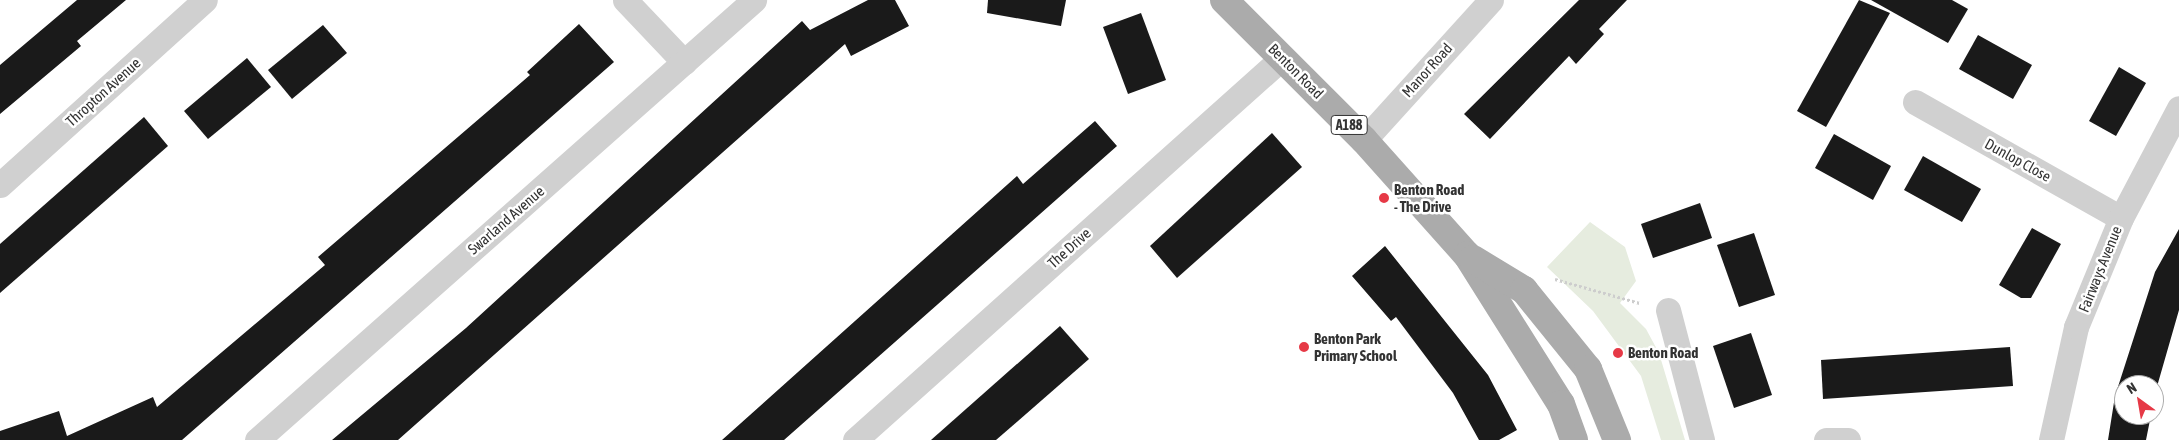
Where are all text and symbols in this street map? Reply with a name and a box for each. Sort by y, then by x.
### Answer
street label: Manor Road [1398,39,1456,101]
street label: Benton Road [1265,40,1327,102]
street label: Thropton Avenue [62,54,144,130]
road number: A188 [1330,114,1368,136]
street label: Dunlop Close [1982,135,2054,185]
place label: Benton Road - The Drive [1394,180,1464,215]
street label: Swarland Avenue [464,182,548,258]
marker: Benton Road - The Drive [1378,192,1390,204]
street label: Fairways Avenue [2075,223,2125,315]
street label: The Drive [1044,224,1094,272]
place label: Benton Park Primary School [1314,329,1397,364]
marker: Benton Park Primary School [1298,341,1310,353]
place label: Benton Road [1628,344,1698,362]
marker: Benton Road [1612,347,1624,359]
north arrow [2114,375,2164,425]
text: N [2124,379,2139,397]

